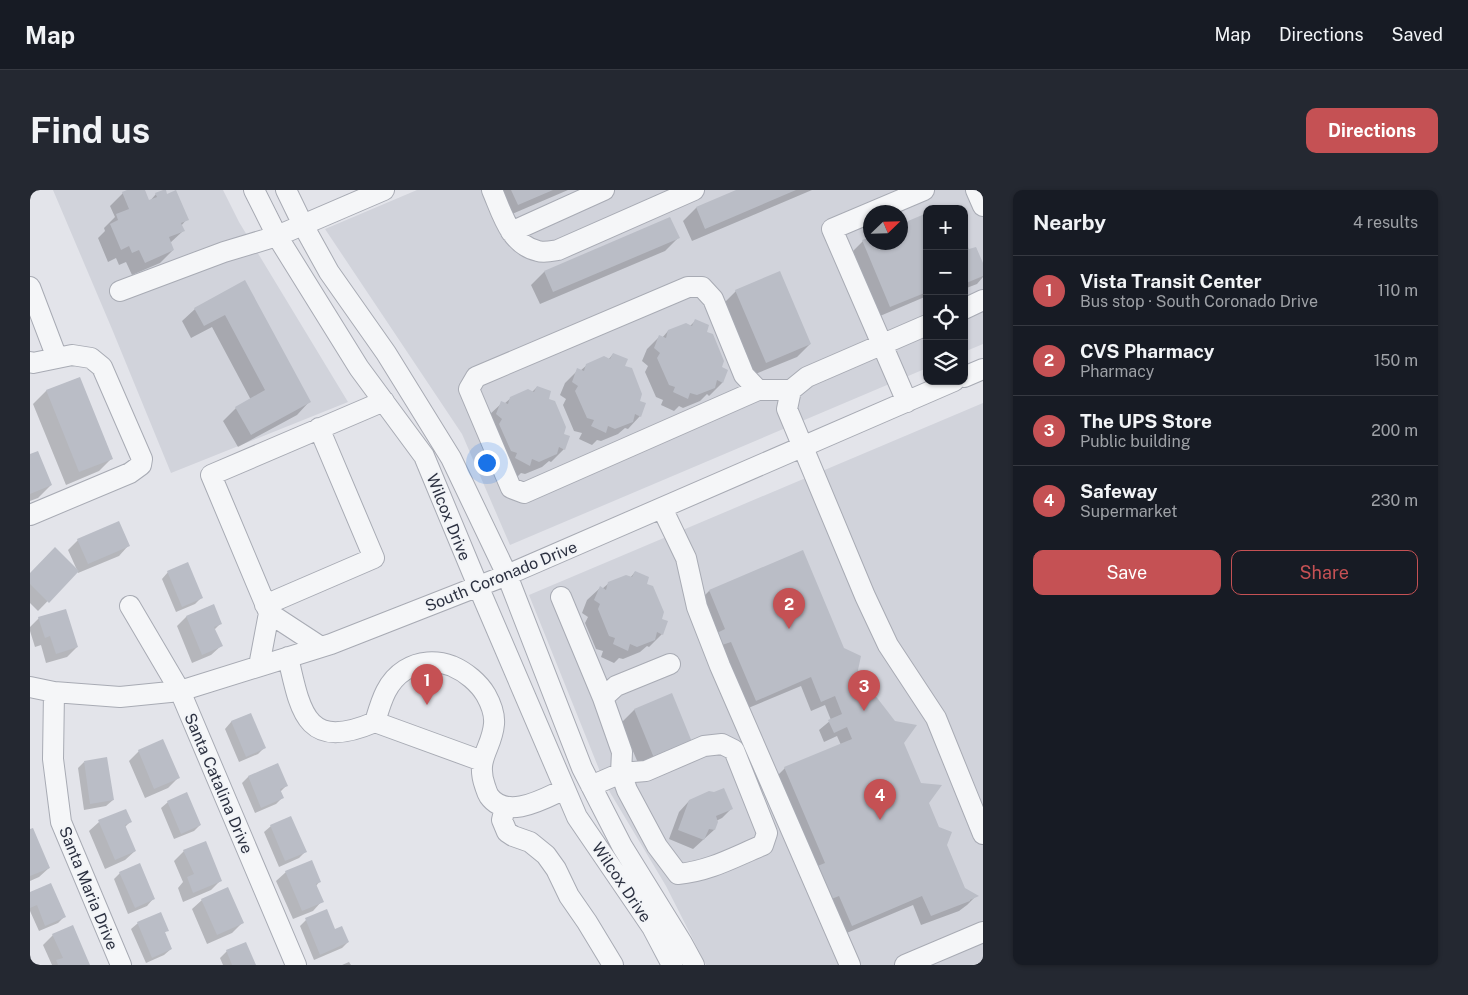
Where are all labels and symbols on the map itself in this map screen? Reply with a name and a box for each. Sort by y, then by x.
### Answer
north arrow [863,205,908,250]
your location [474,450,500,476]
street label: Wilcox Drive [422,471,475,563]
street label: South Coronado Drive [422,537,580,616]
pin: 2 [773,588,805,629]
pin: 1 [411,664,443,705]
pin: 3 [848,670,880,711]
street label: Santa Catalina Drive [180,710,257,856]
pin: 4 [864,779,896,820]
street label: Santa Maria Drive [55,824,122,953]
street label: Wilcox Drive [588,839,655,926]

